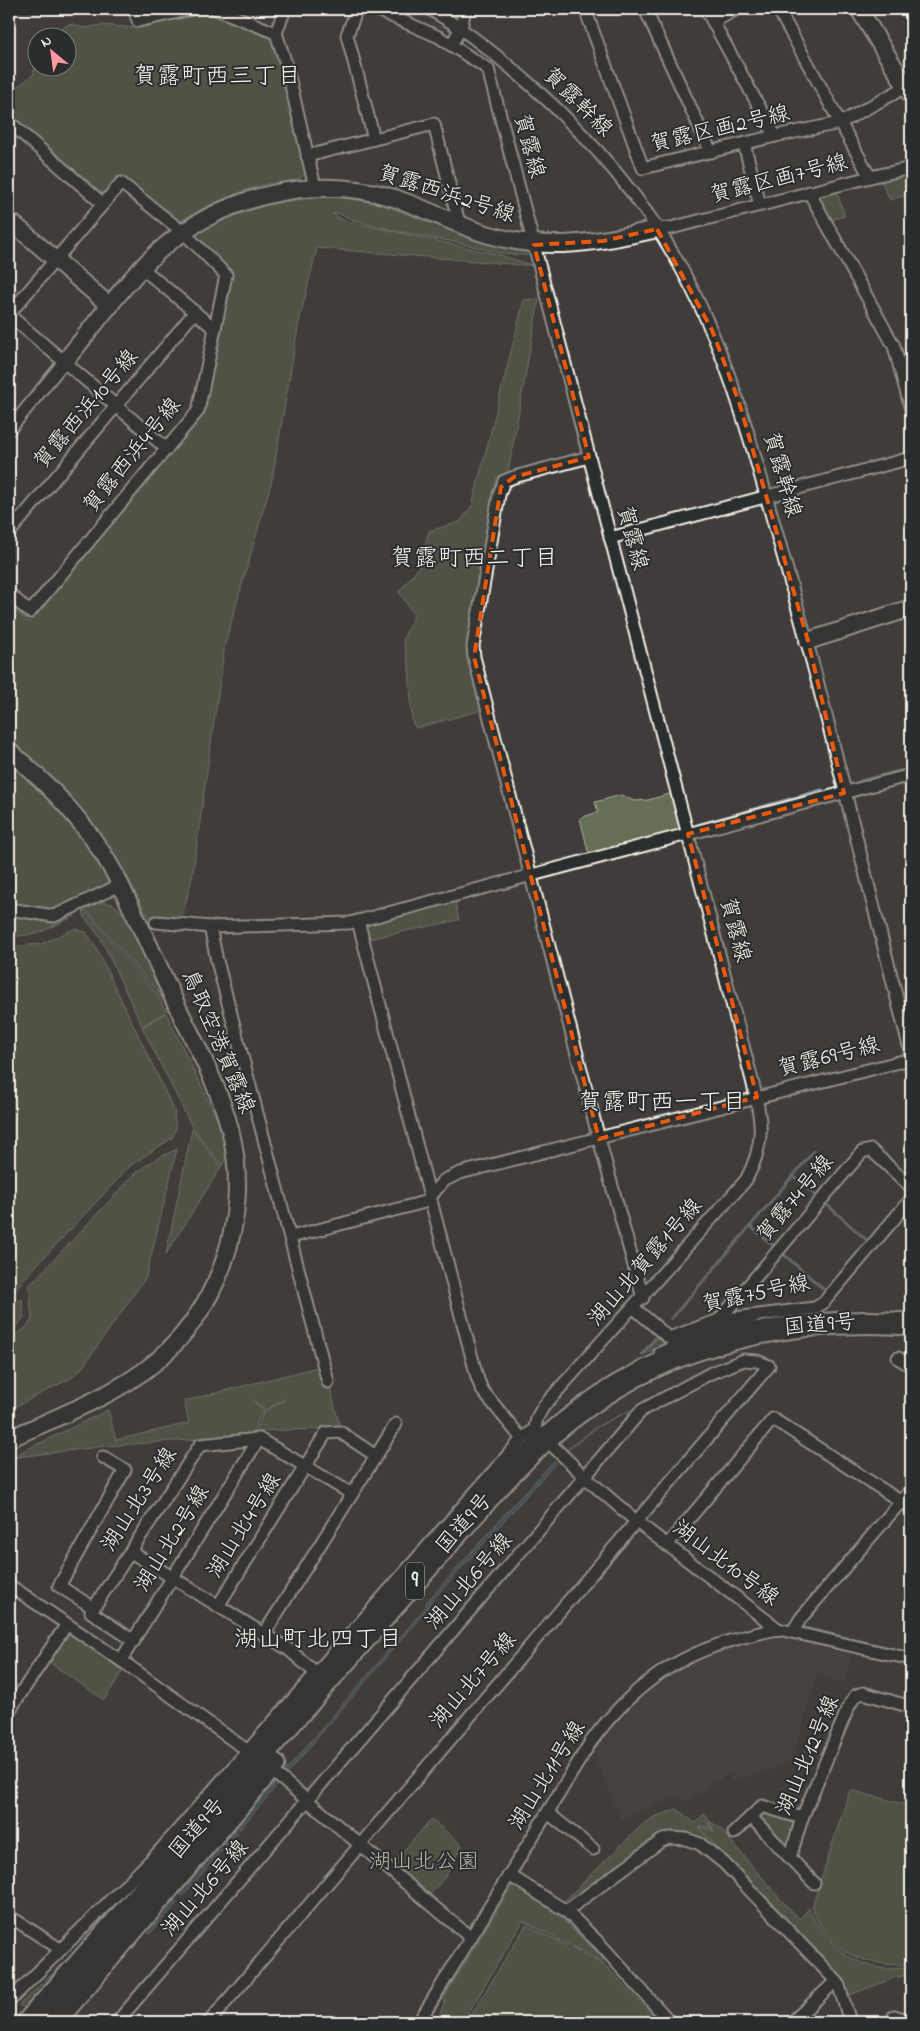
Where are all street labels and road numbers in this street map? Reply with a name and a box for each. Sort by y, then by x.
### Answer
street label: 賀露幹線 [535,61,619,145]
street label: 賀露区画2号線 [647,98,793,162]
street label: 賀露線 [504,110,552,182]
street label: 賀露区画7号線 [707,147,851,213]
street label: 賀露西浜2号線 [373,158,519,232]
street label: 賀露西浜10号線 [27,343,147,477]
street label: 賀露西浜4号線 [76,391,190,521]
street label: 賀露幹線 [753,428,809,522]
street label: 賀露線 [607,502,655,574]
street label: 賀露線 [710,894,758,966]
street label: 鳥取空港賀露線 [172,965,262,1119]
street label: 賀露69号線 [775,1030,883,1086]
street label: 賀露74号線 [750,1148,842,1250]
street label: 湖山北賀露1号線 [581,1192,711,1334]
street label: 賀露75号線 [699,1268,813,1322]
street label: 国道9号 [782,1307,858,1345]
street label: 湖山北3号線 [94,1441,186,1559]
street label: 湖山北4号線 [200,1467,290,1585]
street label: 湖山北2号線 [127,1479,219,1599]
street label: 国道9号 [429,1486,501,1562]
street label: 湖山北10号線 [665,1513,785,1615]
street label: 湖山北6号線 [419,1526,521,1638]
road number: 9 [406,1562,424,1600]
street label: 湖山北7号線 [423,1626,525,1736]
street label: 湖山北12号線 [769,1691,849,1821]
street label: 湖山北11号線 [502,1715,594,1837]
street label: 国道9号 [162,1791,234,1867]
street label: 湖山北6号線 [155,1833,257,1945]

